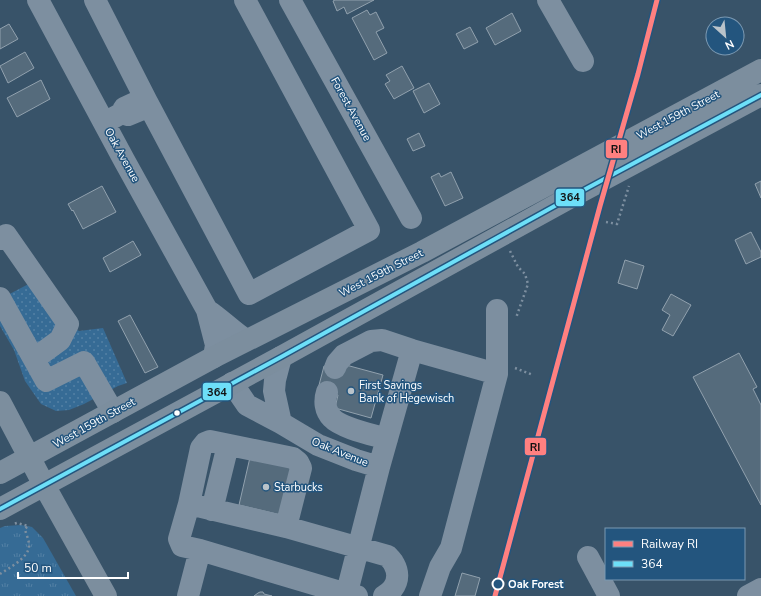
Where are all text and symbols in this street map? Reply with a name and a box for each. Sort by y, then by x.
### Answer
north arrow [705,16,745,56]
text: N [722,36,736,53]
street label: Forest Avenue [327,74,375,144]
street label: West 159th Street [634,87,722,143]
street label: Oak Avenue [101,125,143,185]
line badge: RI [605,139,628,159]
text: RI [611,142,621,157]
line badge: 364 [555,188,585,207]
text: 364 [560,190,580,205]
street label: West 159th Street [337,245,426,301]
place label: First Savings Bank of Hegewisch [359,378,454,406]
line badge: 364 [202,382,232,401]
text: 364 [207,385,227,400]
marker: First Savings Bank of Hegewisch [346,386,356,396]
street label: West 159th Street [50,394,138,452]
unlabelled marker [172,408,182,418]
street label: Oak Avenue [309,434,371,470]
line badge: RI [524,437,547,456]
text: RI [530,440,540,455]
place label: Starbucks [274,480,323,495]
marker: Starbucks [261,482,271,492]
legend [605,528,745,580]
text: Railway RI [641,536,698,552]
scale bar [18,554,128,580]
text: 364 [641,556,663,572]
text: 50 m [24,560,52,576]
marker: Oak Forest [491,577,505,591]
place label: Oak Forest [508,577,564,592]

